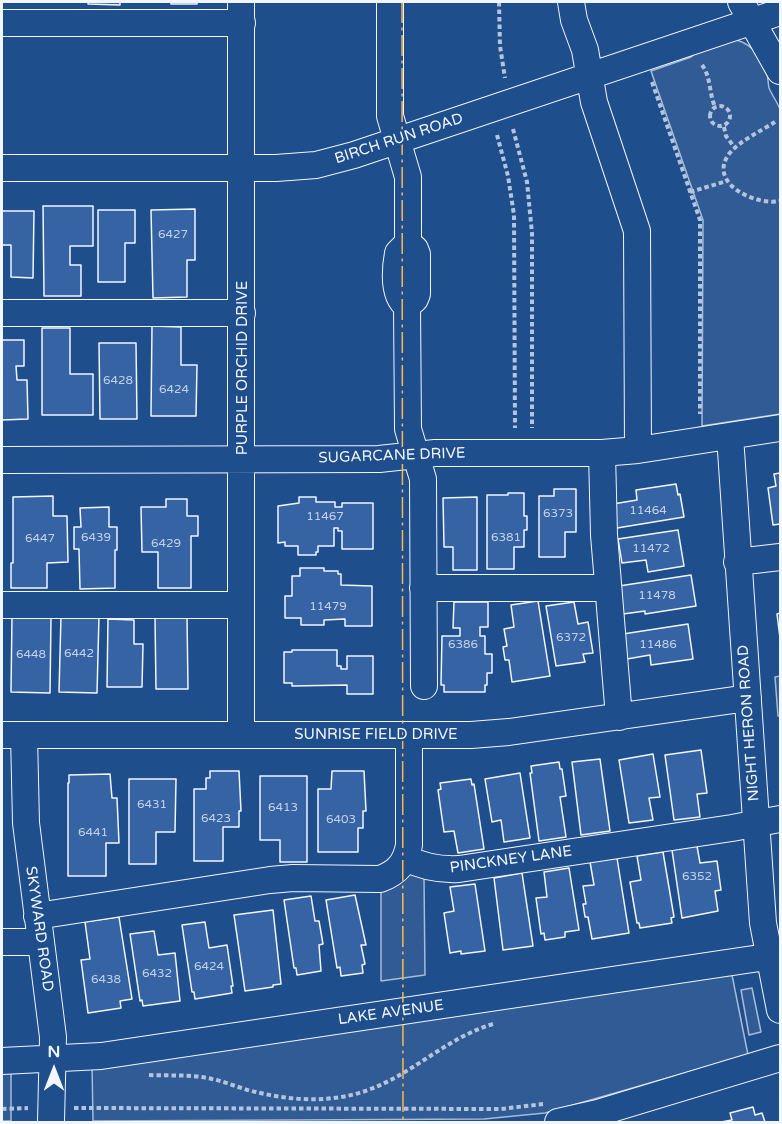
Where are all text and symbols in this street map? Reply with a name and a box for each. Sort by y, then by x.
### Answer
street label: BIRCH RUN ROAD [332,110,466,168]
house number: 6427 [158,228,188,242]
street label: PURPLE ORCHID DRIVE [234,281,252,455]
house number: 6428 [103,374,133,388]
house number: 6424 [159,383,189,397]
street label: SUGARCANE DRIVE [318,444,466,468]
house number: 11464 [629,504,667,518]
house number: 6373 [543,507,573,521]
house number: 11467 [306,510,344,524]
house number: 6439 [81,531,111,545]
house number: 6381 [491,531,521,545]
house number: 6447 [25,532,55,546]
house number: 6429 [151,537,181,551]
house number: 11472 [632,542,670,556]
house number: 11478 [638,589,676,603]
house number: 11479 [309,600,347,614]
house number: 6372 [556,631,586,645]
house number: 6386 [448,638,478,652]
house number: 11486 [639,638,677,652]
street label: NIGHT HERON ROAD [735,644,763,802]
house number: 6442 [64,647,94,661]
house number: 6448 [16,648,46,662]
street label: SUNRISE FIELD DRIVE [294,726,458,744]
house number: 6431 [137,798,167,812]
house number: 6413 [268,801,298,815]
house number: 6423 [201,812,231,826]
house number: 6403 [326,813,356,827]
house number: 6441 [78,826,108,840]
street label: PINCKNEY LANE [449,843,573,877]
street label: SKYWARD ROAD [21,865,57,993]
house number: 6352 [682,870,712,884]
house number: 6424 [194,960,224,974]
house number: 6432 [142,967,172,981]
house number: 6438 [91,973,121,987]
street label: LAKE AVENUE [337,997,445,1029]
north arrow [24,1040,84,1100]
text: N [48,1042,60,1062]

